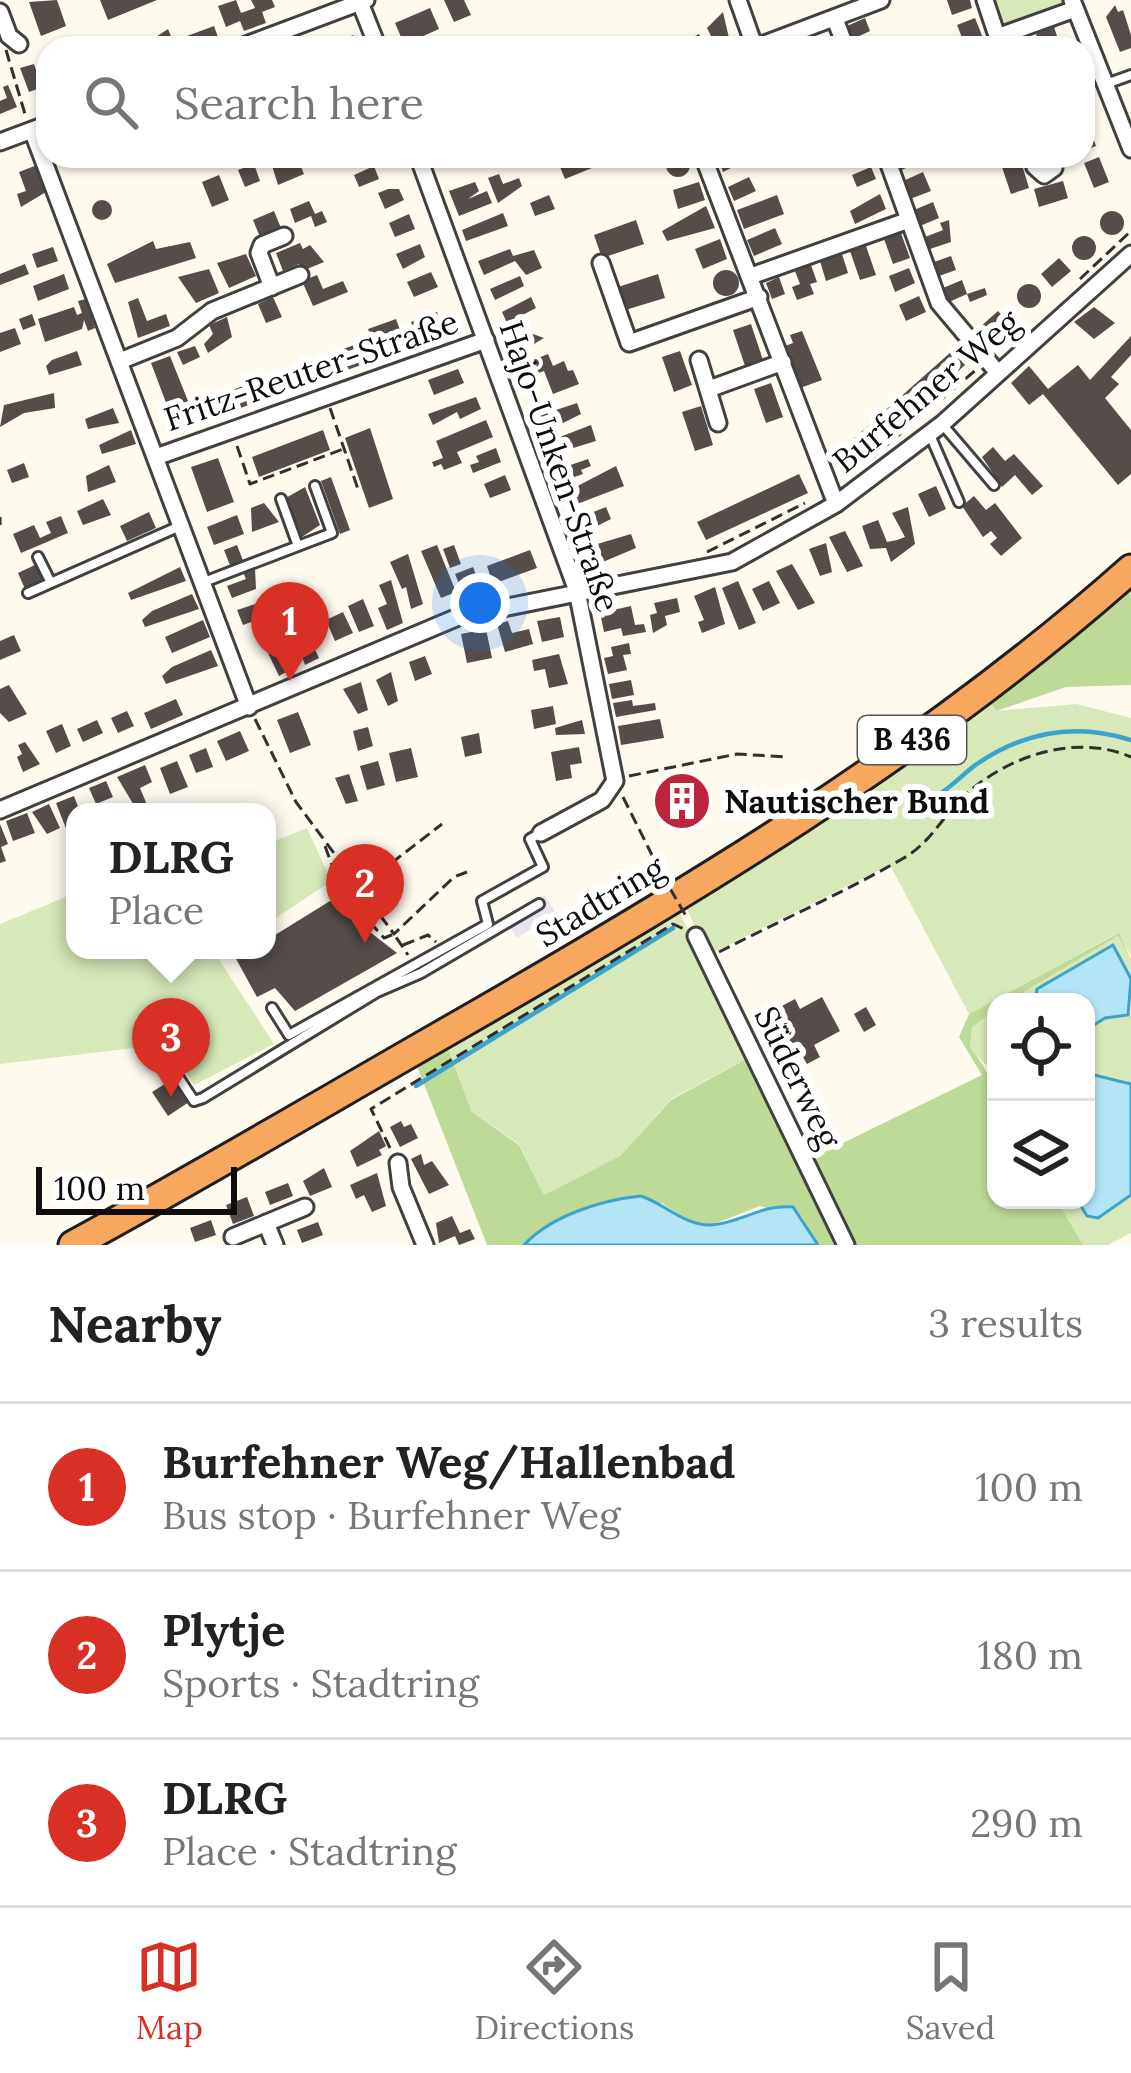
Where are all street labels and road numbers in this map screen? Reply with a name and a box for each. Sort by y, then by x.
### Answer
street label: Fritz-Reuter-Straße [159,300,463,440]
street label: Burfehner Weg [824,300,1029,481]
street label: Hajo-Unken-Straße [490,315,630,617]
road number: B 436 [858,716,966,764]
street label: Stadtring [528,846,673,956]
street label: Süderweg [746,999,851,1155]

